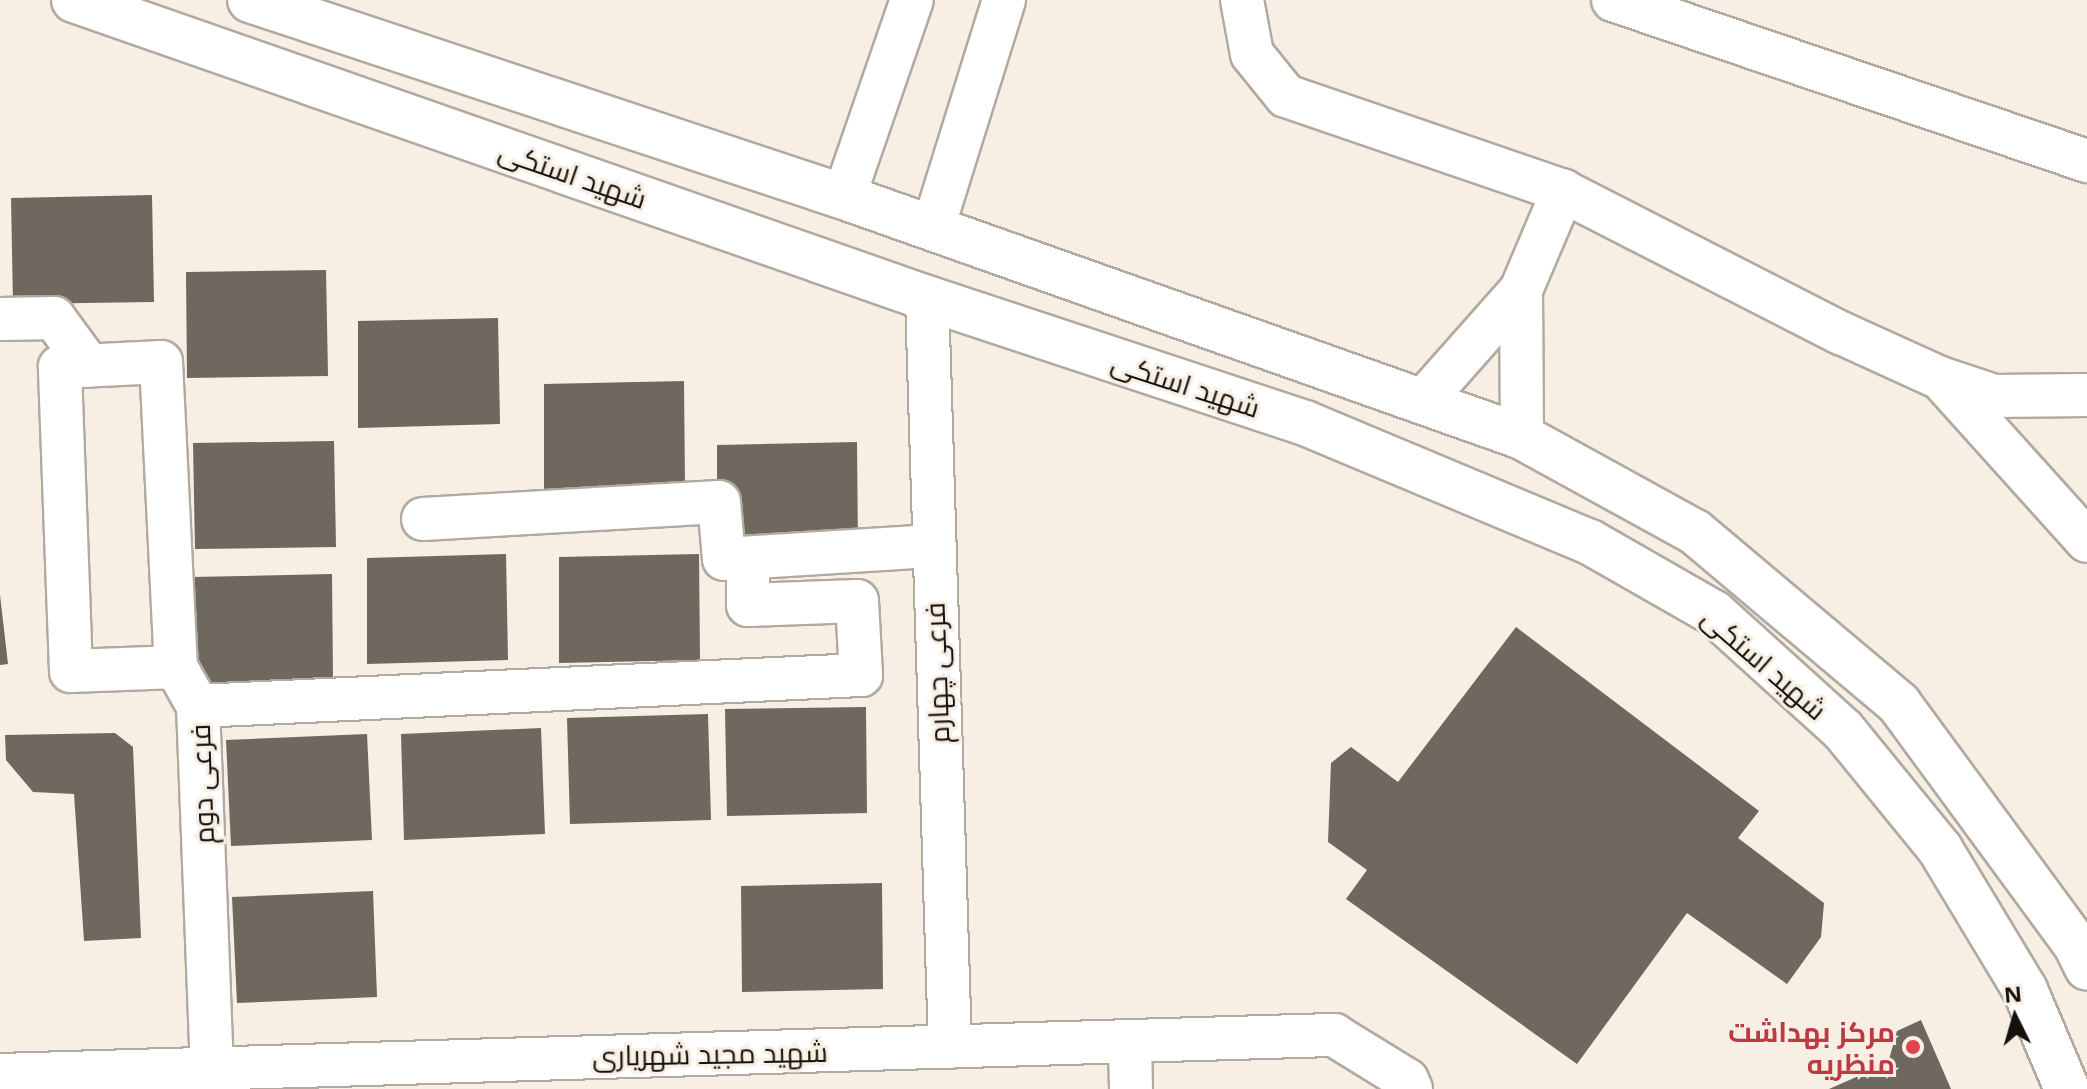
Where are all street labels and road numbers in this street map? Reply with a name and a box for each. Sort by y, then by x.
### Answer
street label: شهید استکی [495,133,651,215]
street label: شهید استکی [1107,344,1265,424]
street label: شهید استکی [1696,600,1834,726]
street label: فرعی چهارم [917,602,955,744]
street label: فرعی دوم [182,723,220,845]
street label: شهید مجید شهریاری [592,1034,828,1072]

